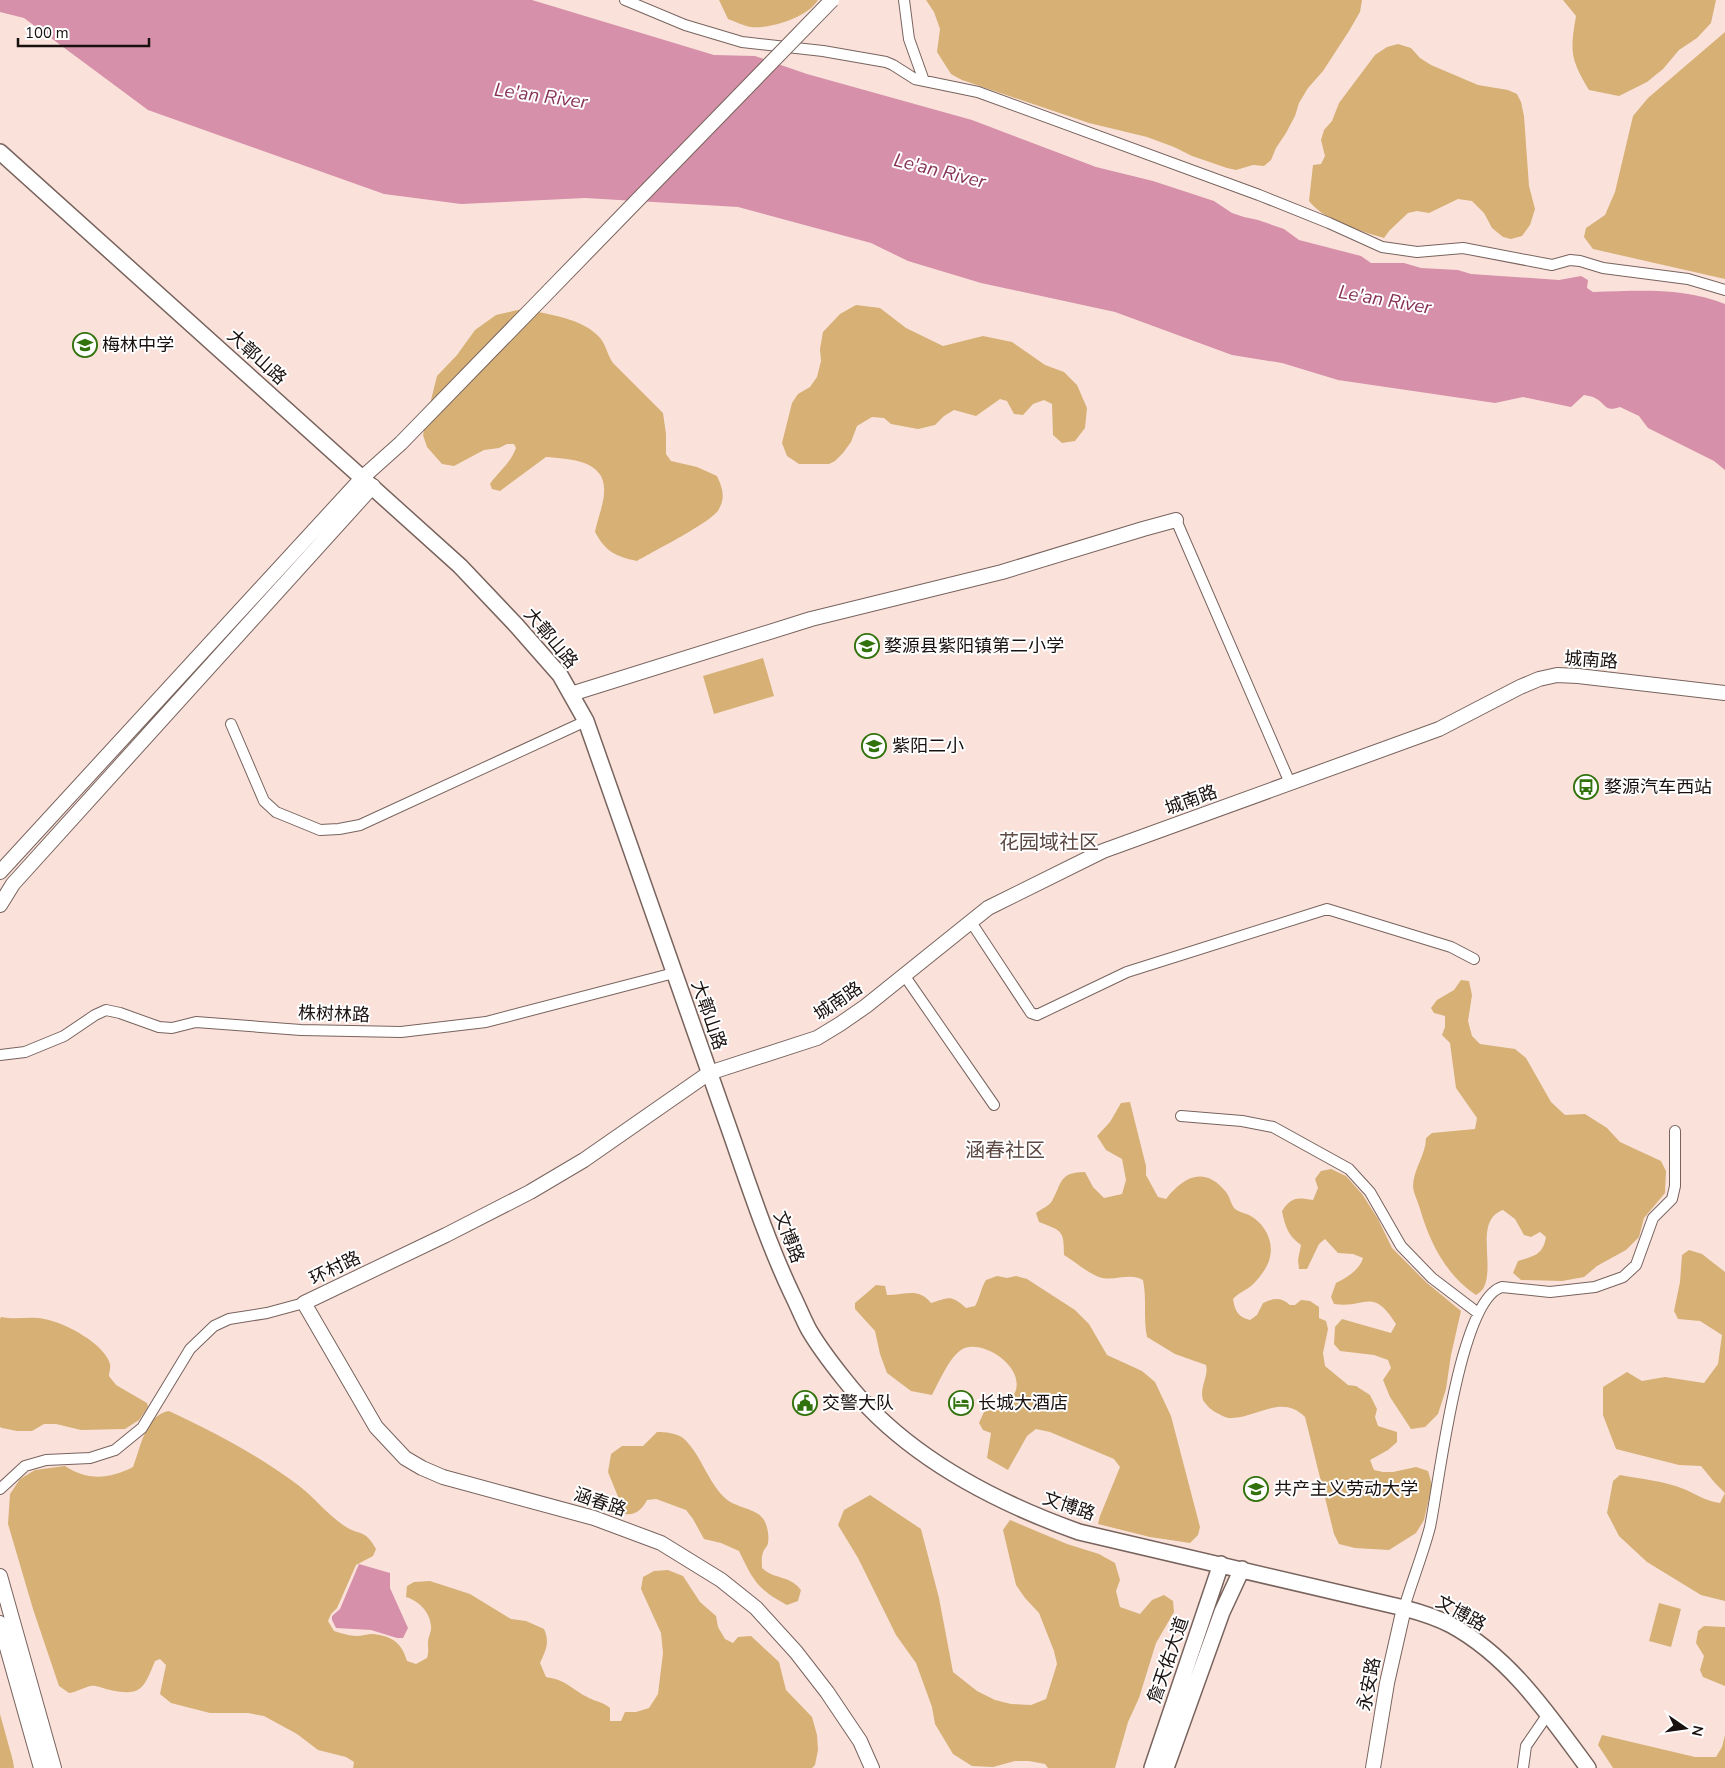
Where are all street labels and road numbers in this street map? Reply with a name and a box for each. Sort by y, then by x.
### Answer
street label: 大鄣山路 [222,324,292,390]
street label: 大鄣山路 [519,603,583,673]
street label: 城南路 [1563,646,1619,674]
street label: 城南路 [1162,779,1220,821]
street label: 城南路 [809,976,867,1026]
street label: 大鄣山路 [686,977,732,1053]
street label: 株树林路 [298,1001,370,1027]
street label: 文博路 [768,1207,810,1267]
street label: 环村路 [305,1245,365,1291]
street label: 涵春路 [571,1482,629,1522]
street label: 文博路 [1040,1486,1098,1526]
street label: 文博路 [1432,1589,1490,1637]
street label: 詹天佑大道 [1142,1614,1194,1706]
street label: 永安路 [1352,1655,1386,1713]

